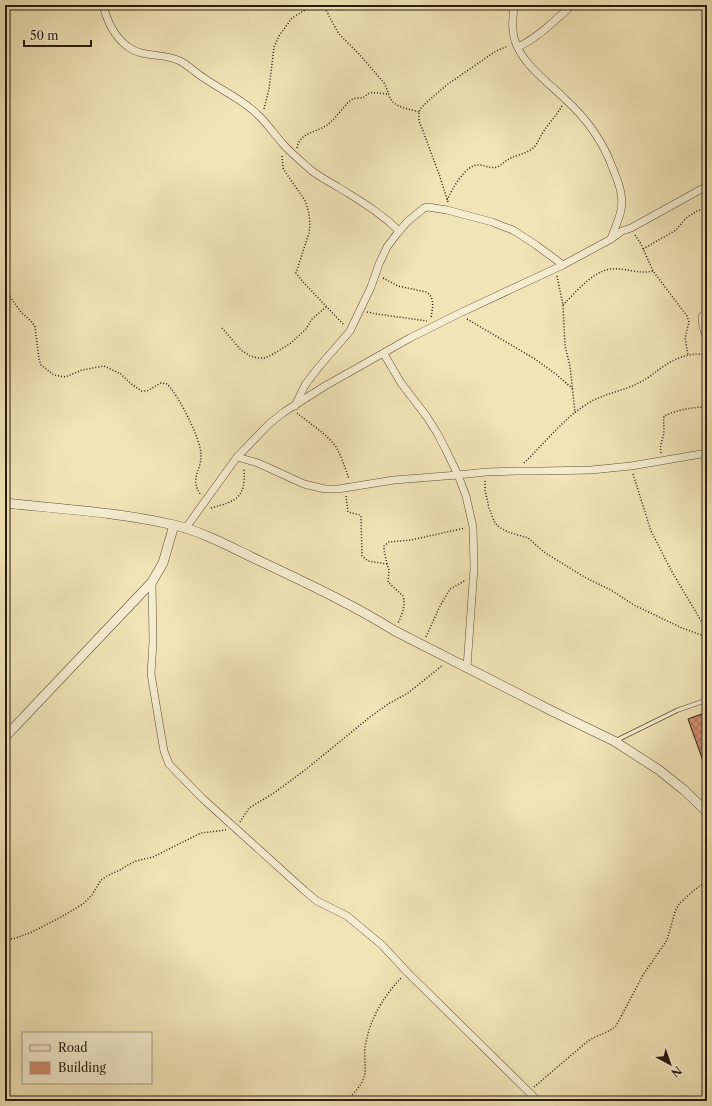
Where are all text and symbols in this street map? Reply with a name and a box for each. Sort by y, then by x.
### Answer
scale bar [24,22,91,48]
text: 50 m [30,28,59,43]
legend [22,1032,152,1084]
text: Road [58,1040,88,1055]
north arrow [650,1044,690,1084]
text: Building [58,1060,106,1075]
text: N [668,1063,685,1080]

